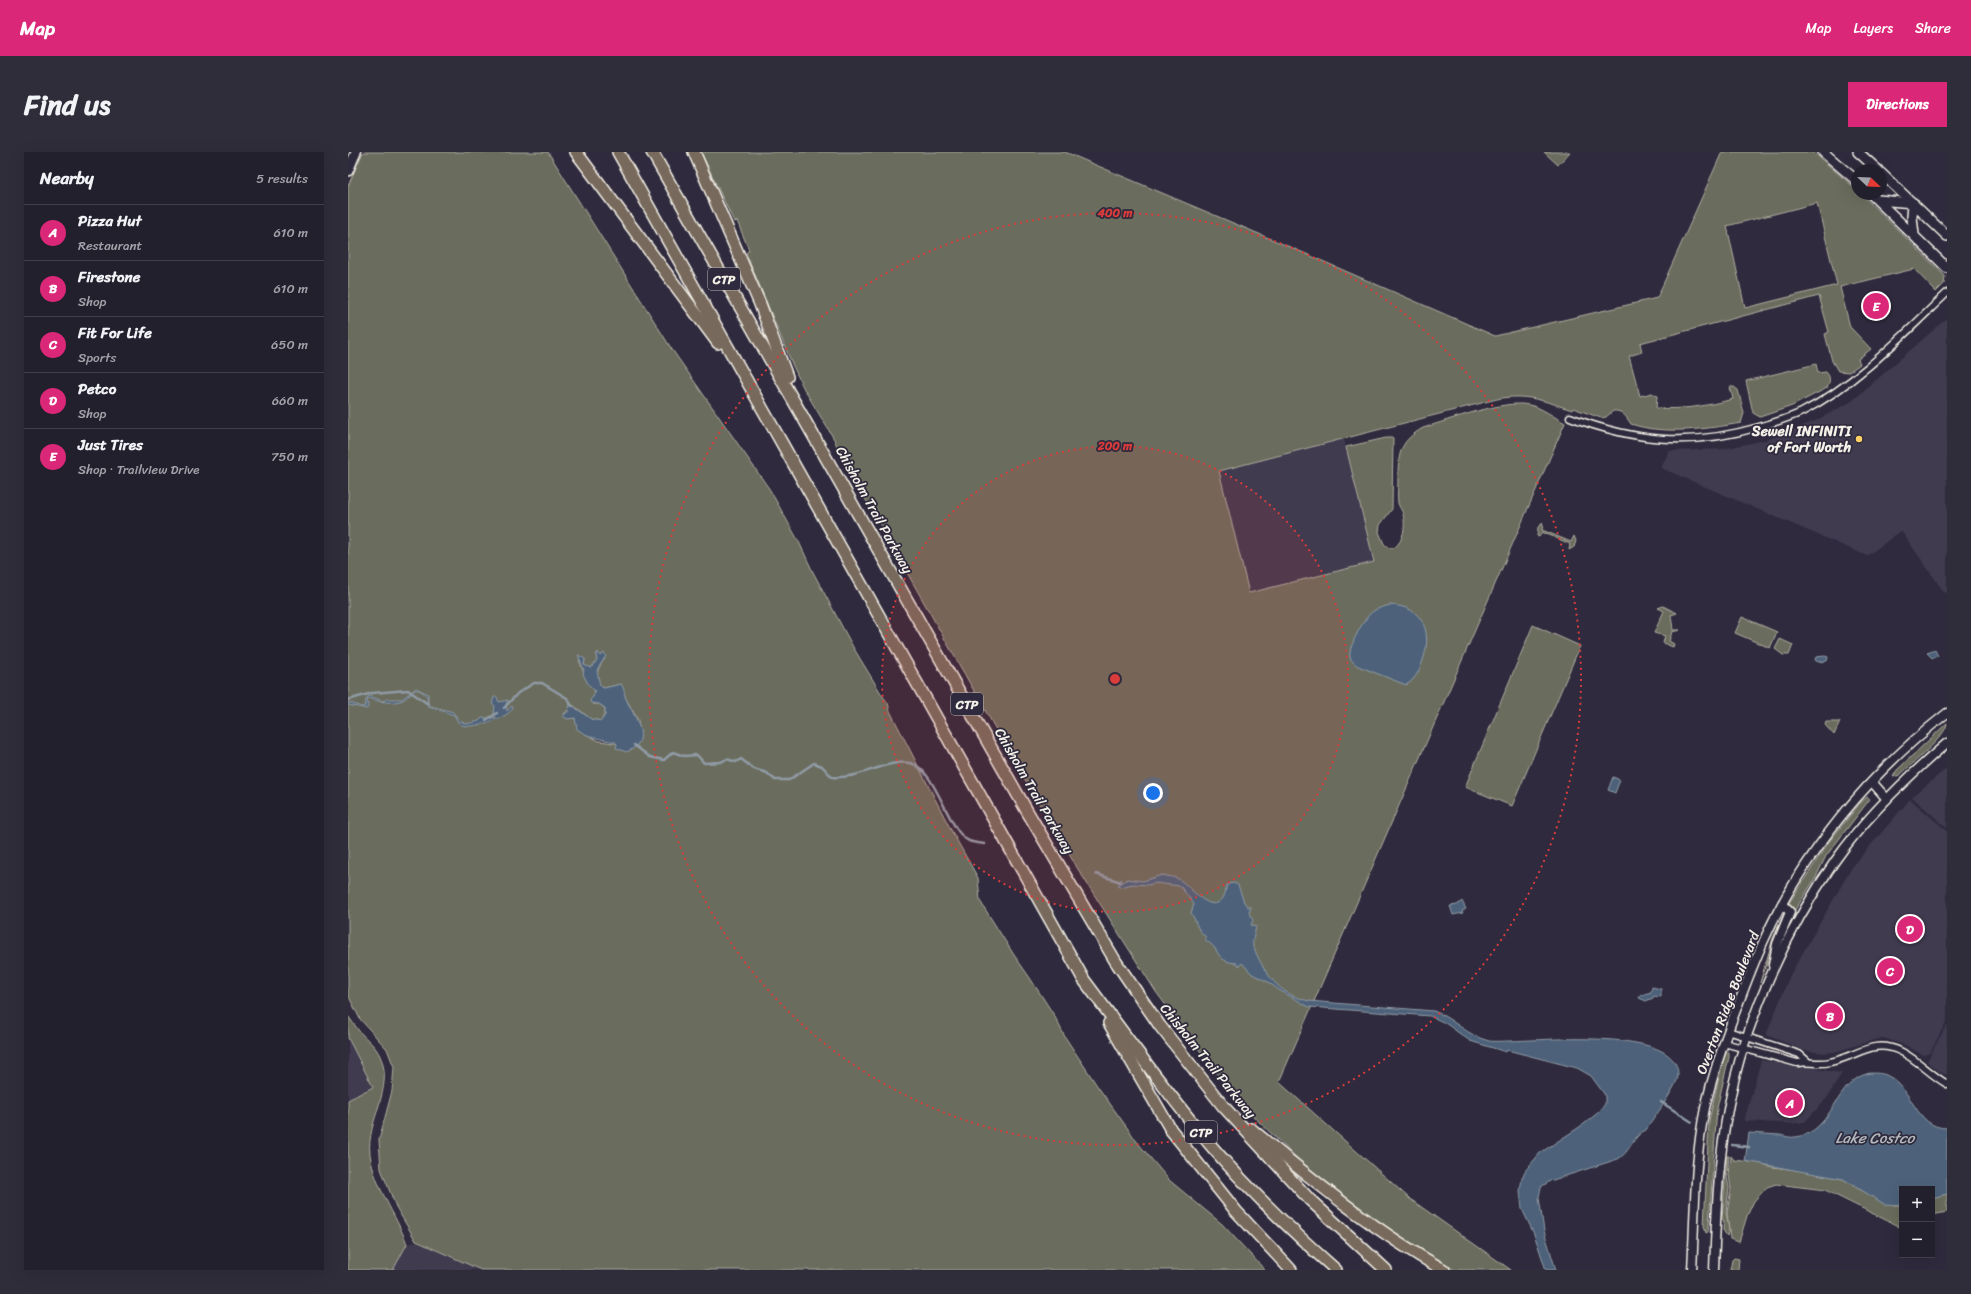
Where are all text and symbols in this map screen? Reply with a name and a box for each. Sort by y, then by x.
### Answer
text: Map [20,12,55,45]
text: Map [1806,16,1831,41]
text: Layers [1853,16,1893,41]
text: Share [1915,16,1951,41]
text: Find us [24,80,111,129]
button: Directions [1848,82,1947,127]
text: Nearby [40,163,94,193]
north arrow [1851,164,1887,200]
text: 5 results [256,167,308,190]
text: 400 m [1096,202,1133,224]
text: Pizza Hut [78,208,142,234]
text: A [49,221,57,244]
text: 610 m [273,221,308,244]
text: Restaurant [78,234,142,257]
text: Firestone [78,264,140,290]
road number: CTP [708,268,740,290]
text: B [49,277,57,300]
text: 610 m [273,277,308,300]
text: Shop [78,290,106,313]
pin: E [1863,291,1889,321]
text: Fit For Life [78,320,152,346]
text: C [49,333,57,356]
text: 650 m [271,333,308,356]
text: Sports [78,346,116,369]
text: Petco [78,376,116,402]
text: D [49,389,57,412]
text: 660 m [272,389,308,412]
text: Shop [78,402,106,425]
place label: Sewell INFINITI of Fort Worth [1751,419,1852,460]
text: Just Tires [78,432,143,458]
marker: Sewell INFINITI of Fort Worth [1854,434,1864,444]
text: 200 m [1097,435,1133,457]
street label: Chisholm Trail Parkway [828,441,920,579]
text: E [49,445,57,468]
text: 750 m [271,445,308,468]
text: Shop · Trailview Drive [78,458,200,481]
centre of rings [1108,672,1122,686]
road number: CTP [951,693,983,715]
street label: Chisholm Trail Parkway [987,723,1081,860]
your location [1143,783,1163,803]
pin: D [1897,914,1923,944]
street label: Overton Ridge Boulevard [1689,926,1767,1078]
pin: C [1877,956,1903,986]
street label: Chisholm Trail Parkway [1153,998,1263,1125]
pin: B [1817,1001,1843,1031]
pin: A [1777,1088,1803,1118]
road number: CTP [1185,1121,1217,1143]
water label: Lake Costco [1836,1125,1916,1151]
map controls [1899,1186,1935,1258]
button: + [1899,1186,1935,1222]
button: − [1899,1222,1935,1258]

